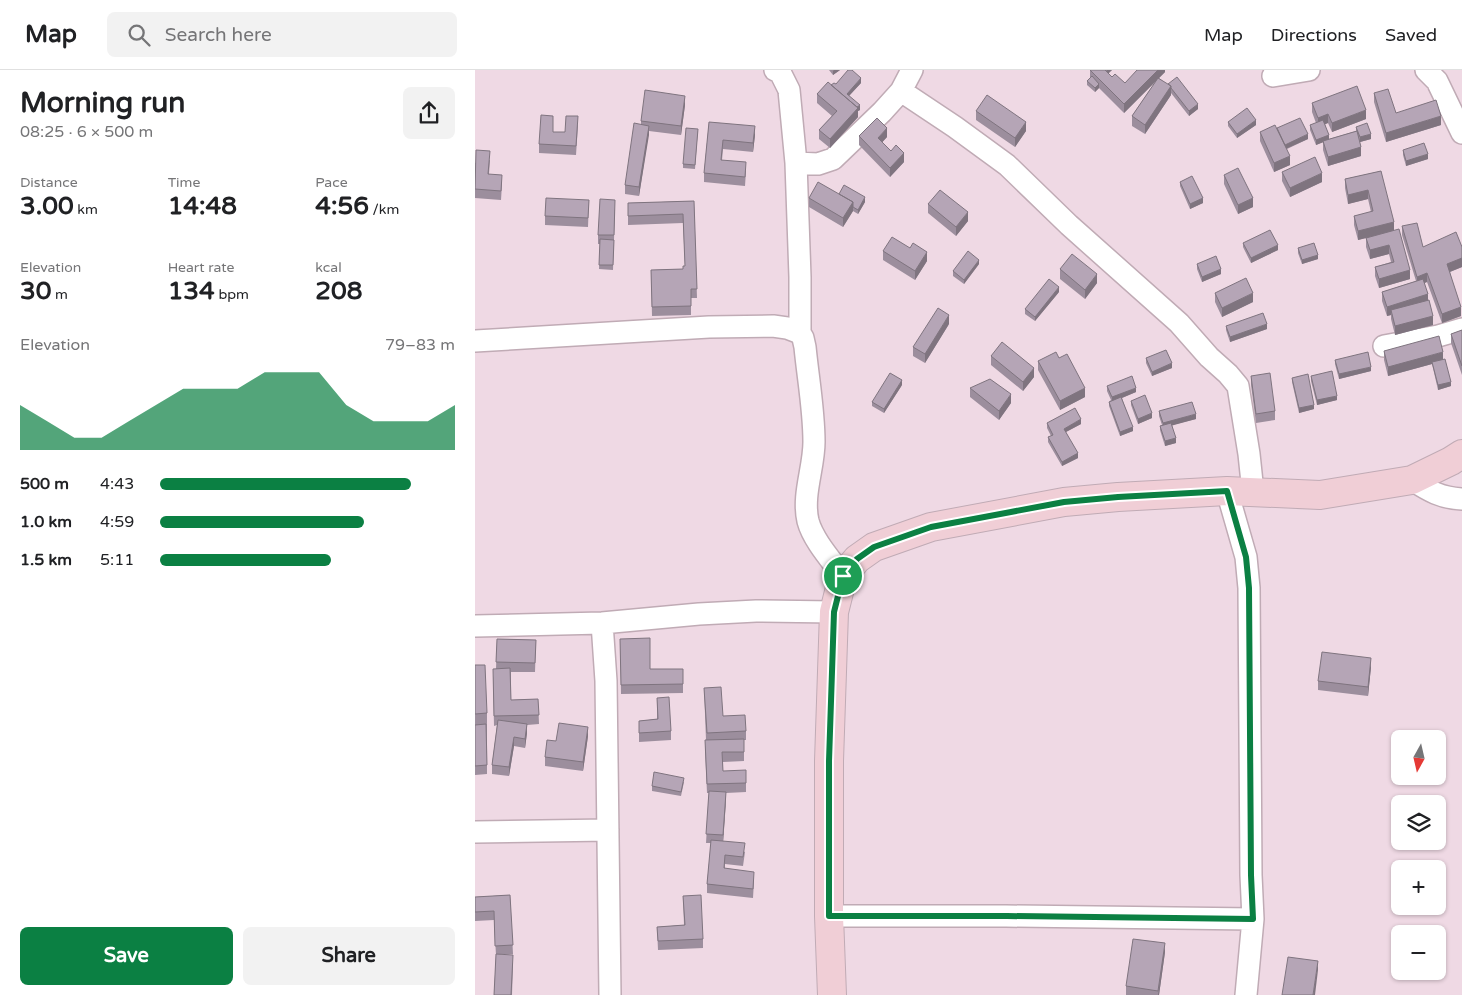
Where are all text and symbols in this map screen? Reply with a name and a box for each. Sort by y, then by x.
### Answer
search box [107,12,457,57]
text: Map [25,20,77,49]
icon: search [125,21,153,49]
text: Search here [165,24,272,46]
text: Map [1204,24,1243,46]
text: Directions [1271,24,1357,46]
text: Saved [1385,24,1437,46]
text: Morning run [20,86,185,120]
button: share [403,87,455,139]
text: 08:25 · 6 × 500 m [20,122,153,142]
text: Distance [20,174,78,191]
text: Time [168,174,200,191]
text: Pace [315,174,348,191]
text: 3.00 [20,191,74,221]
text: 14:48 [168,191,237,221]
text: 4:56 [315,191,369,221]
text: km [74,201,98,218]
text: /km [369,201,399,218]
text: Elevation [20,259,81,276]
text: Heart rate [168,259,234,276]
text: kcal [315,259,342,276]
text: 30 [20,276,51,306]
text: 134 [168,276,215,306]
text: 208 [315,276,362,306]
text: m [51,286,68,303]
text: bpm [215,286,249,303]
text: Elevation [20,335,90,355]
text: 79–83 m [385,335,455,355]
text: 500 m [20,474,69,494]
text: 4:43 [100,474,134,494]
text: 1.0 km [20,512,72,532]
text: 4:59 [100,512,134,532]
text: 1.5 km [20,550,72,570]
text: 5:11 [100,550,134,570]
pin [822,555,864,597]
icon: arrive [829,562,857,590]
north arrow [1391,730,1446,785]
map controls [1391,730,1446,980]
button: layers [1391,795,1446,850]
button: + [1391,860,1446,915]
button: − [1391,925,1446,980]
button: Save [20,927,233,985]
button: Share [243,927,455,985]

